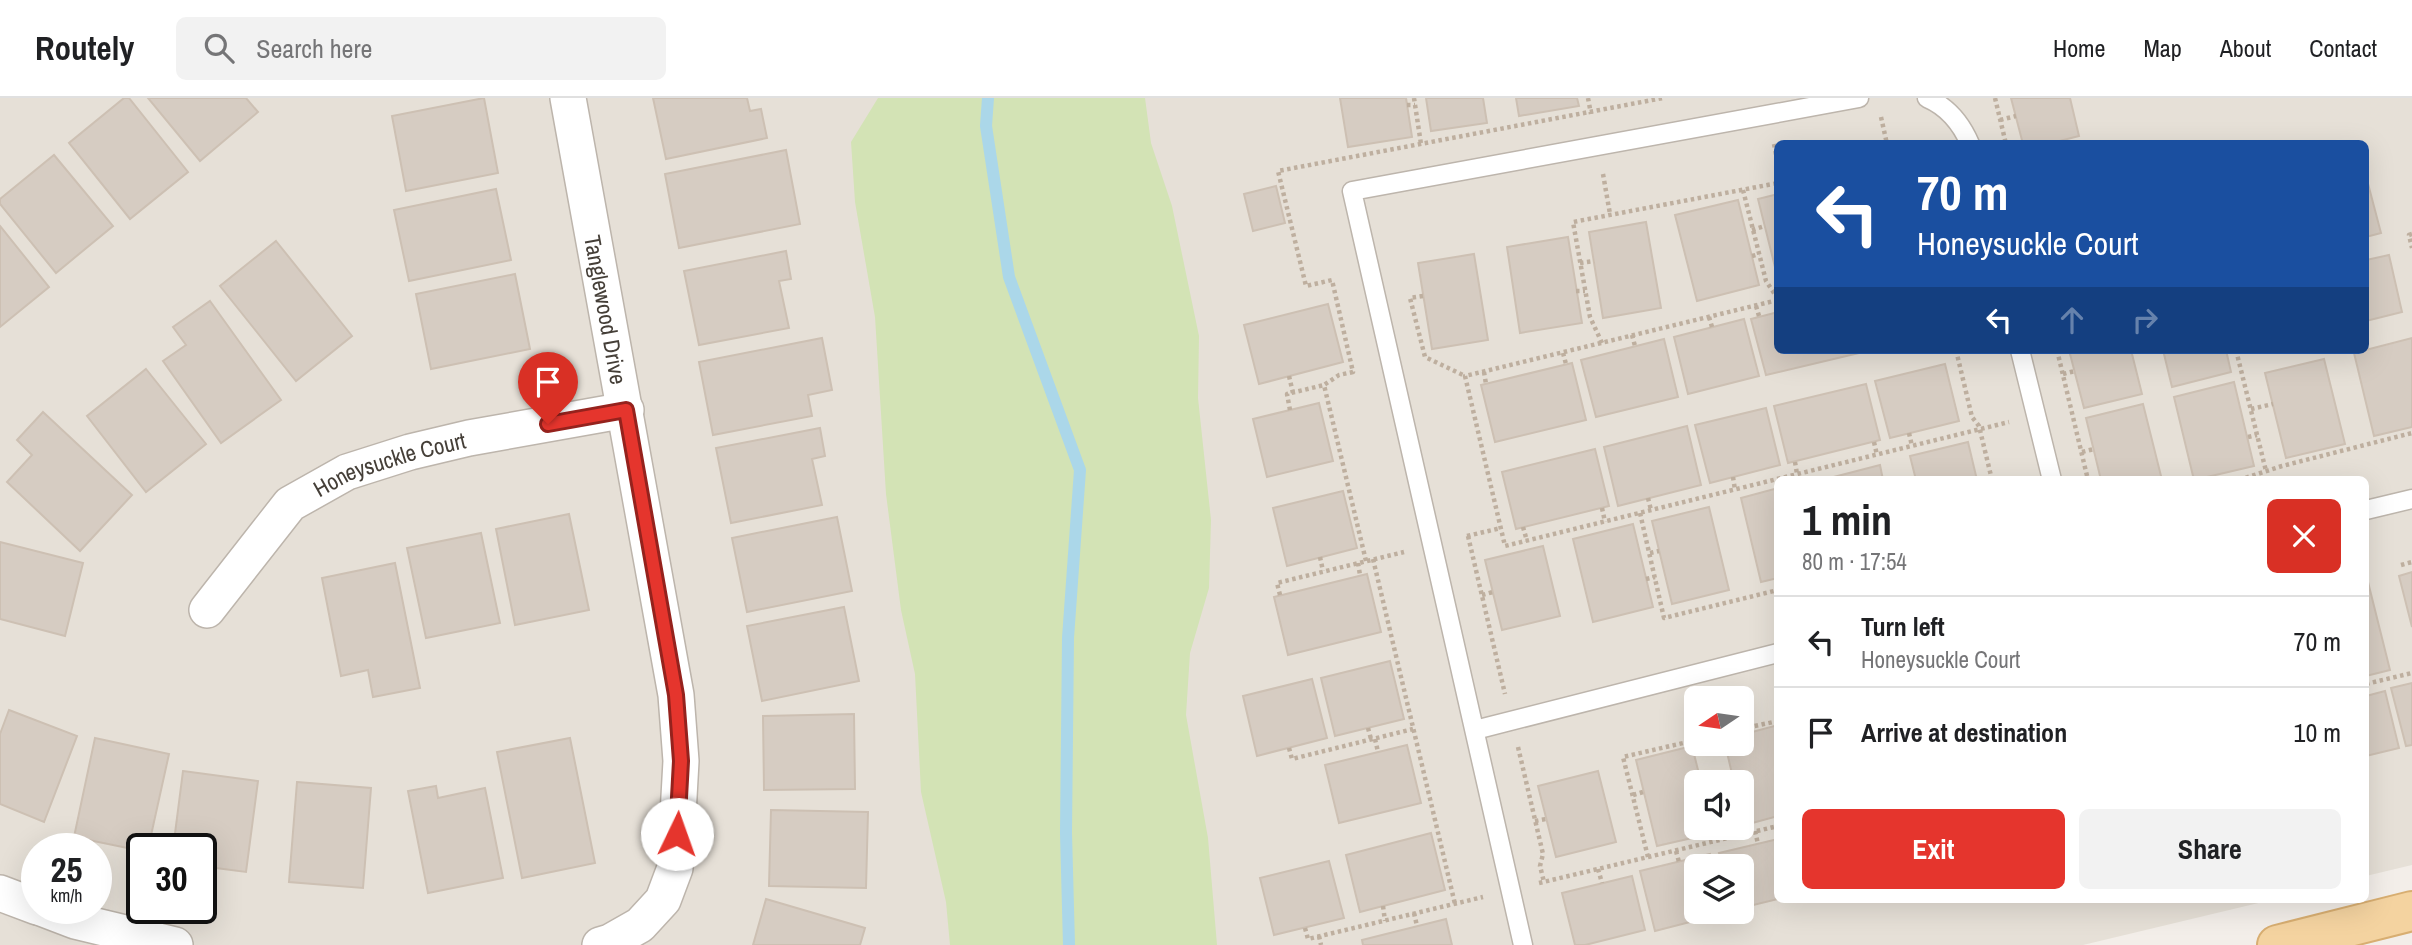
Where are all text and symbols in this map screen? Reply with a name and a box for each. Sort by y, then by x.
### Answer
search box [176,17,666,80]
text: Routely [35,26,134,70]
icon: search [200,29,238,67]
text: Search here [256,31,372,66]
text: Home [2053,32,2105,64]
text: Map [2143,32,2182,64]
text: About [2220,32,2271,64]
text: Contact [2309,32,2377,64]
text: 70 m [1917,159,2009,225]
icon: left [1802,168,1893,259]
text: Honeysuckle Court [1917,222,2139,265]
street label: Tanglewood Drive [578,232,635,387]
icon: left [1980,301,2018,339]
icon: ahead [2053,301,2091,339]
icon: right [2126,301,2164,339]
pin [518,352,578,424]
icon: arrive [529,363,567,401]
street label: Honeysuckle Court [307,424,469,503]
text: 1 min [1802,492,1892,548]
button: close [2267,499,2341,573]
text: 80 m · 17:54 [1802,546,1907,577]
text: Turn left [1861,609,1945,644]
icon: left [1802,623,1840,661]
text: 70 m [2294,624,2341,659]
text: Honeysuckle Court [1861,644,2020,675]
north arrow [1684,686,1754,756]
map controls [1684,686,1754,924]
icon: arrive [1802,714,1840,752]
text: Arrive at destination [1861,715,2067,750]
text: 10 m [2294,715,2341,750]
button: sound [1684,770,1754,840]
position arrow [640,797,714,871]
button: Exit [1802,809,2065,889]
button: Share [2079,809,2341,889]
speed limit sign: 30 [126,833,217,924]
text: 25 [51,846,82,893]
button: layers [1684,854,1754,924]
text: km/h [51,883,83,908]

